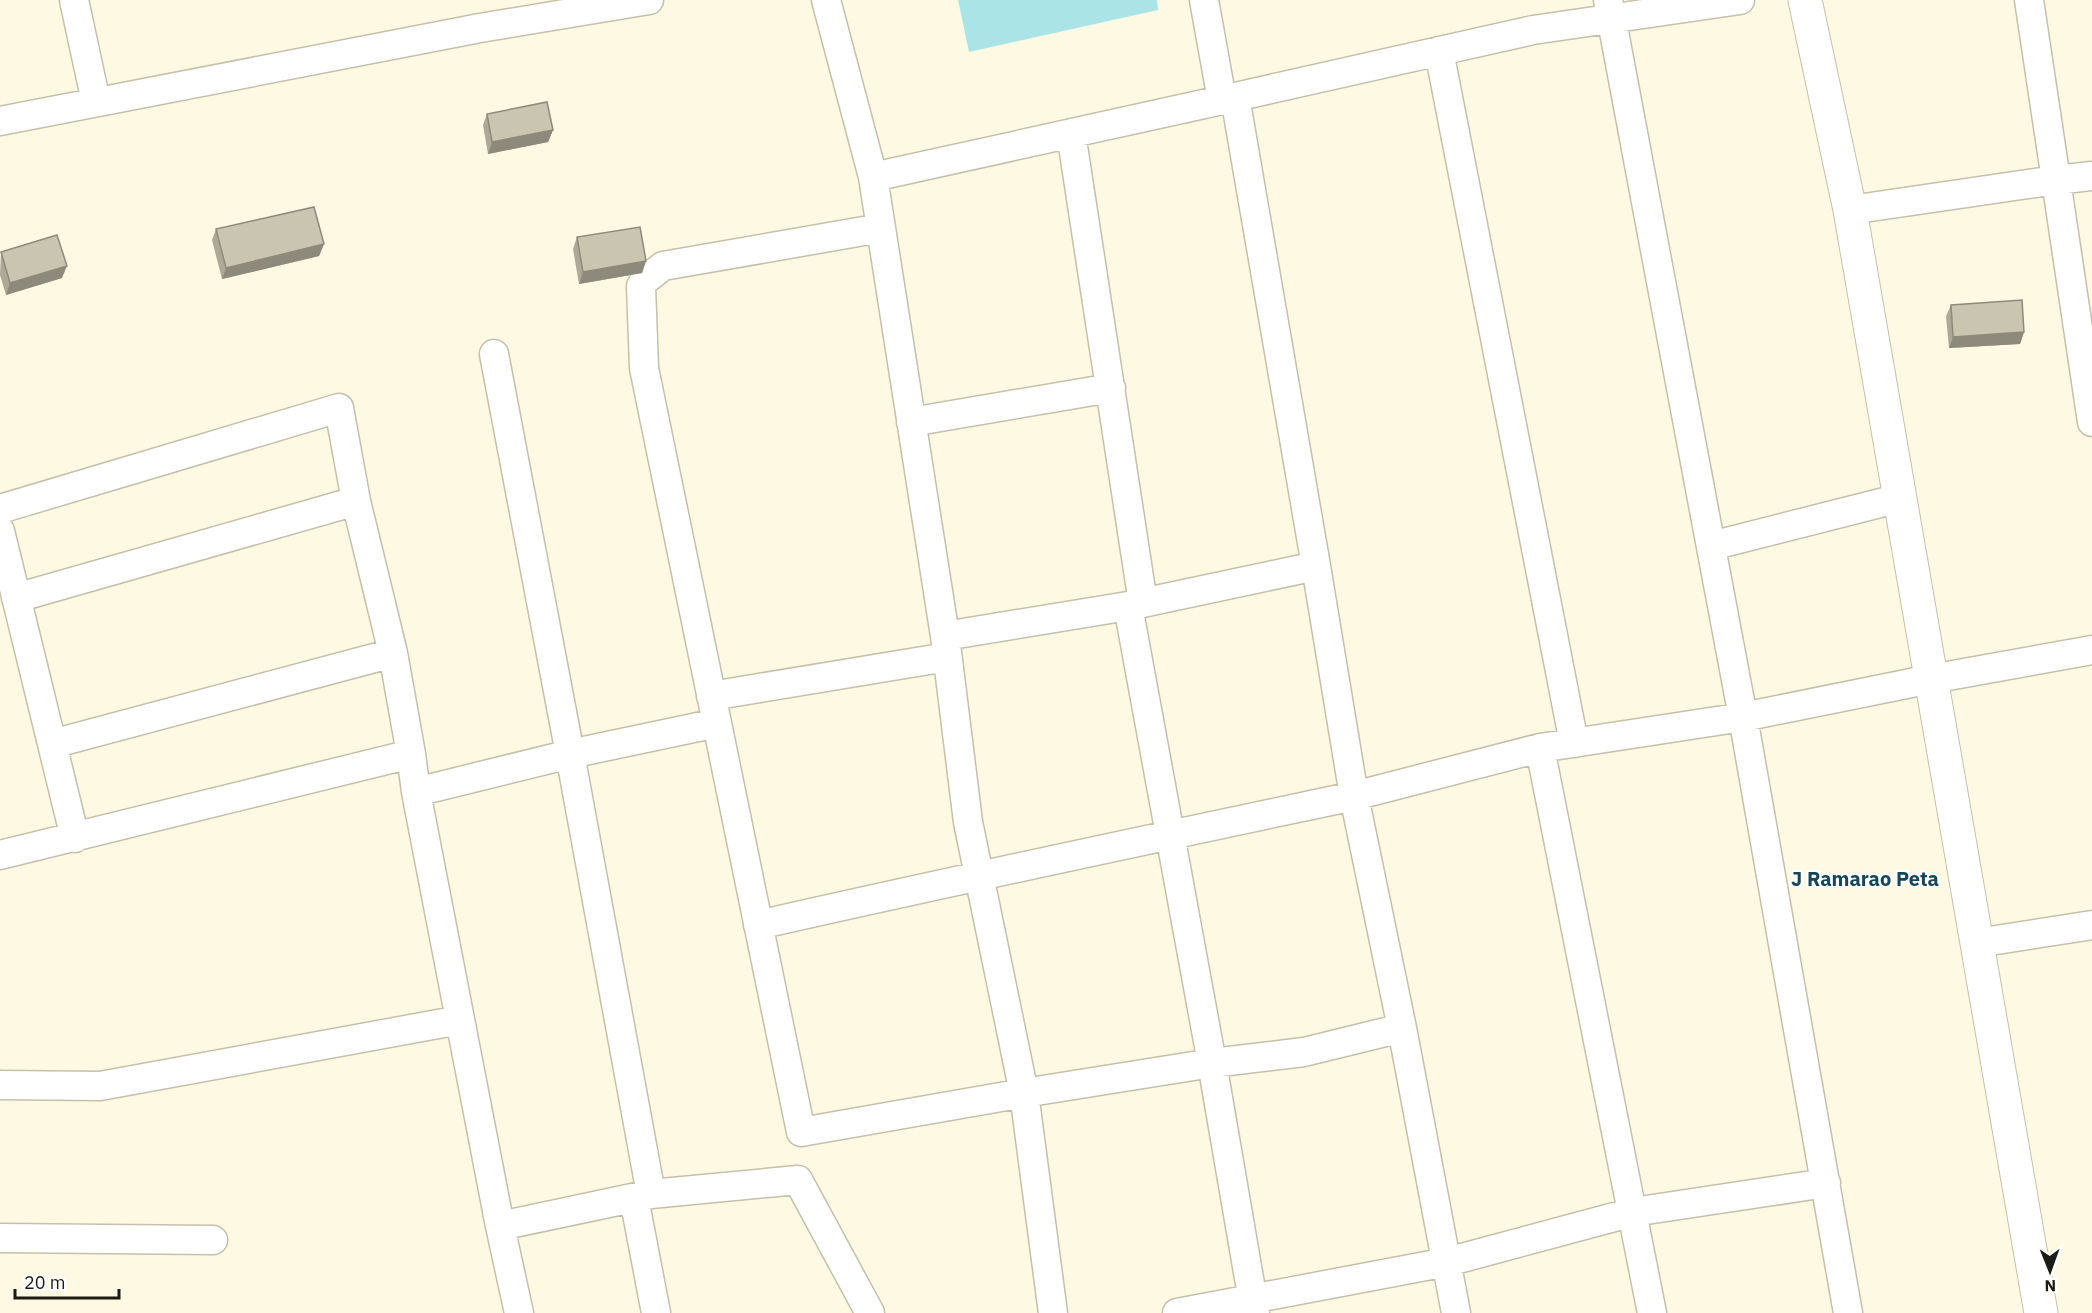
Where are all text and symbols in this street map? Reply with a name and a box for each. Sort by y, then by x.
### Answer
district label: J Ramarao Peta [1791,865,1939,892]
north arrow [2020,1241,2080,1301]
scale bar [15,1262,118,1300]
text: 20 m [24,1271,66,1294]
text: N [2044,1276,2056,1296]

